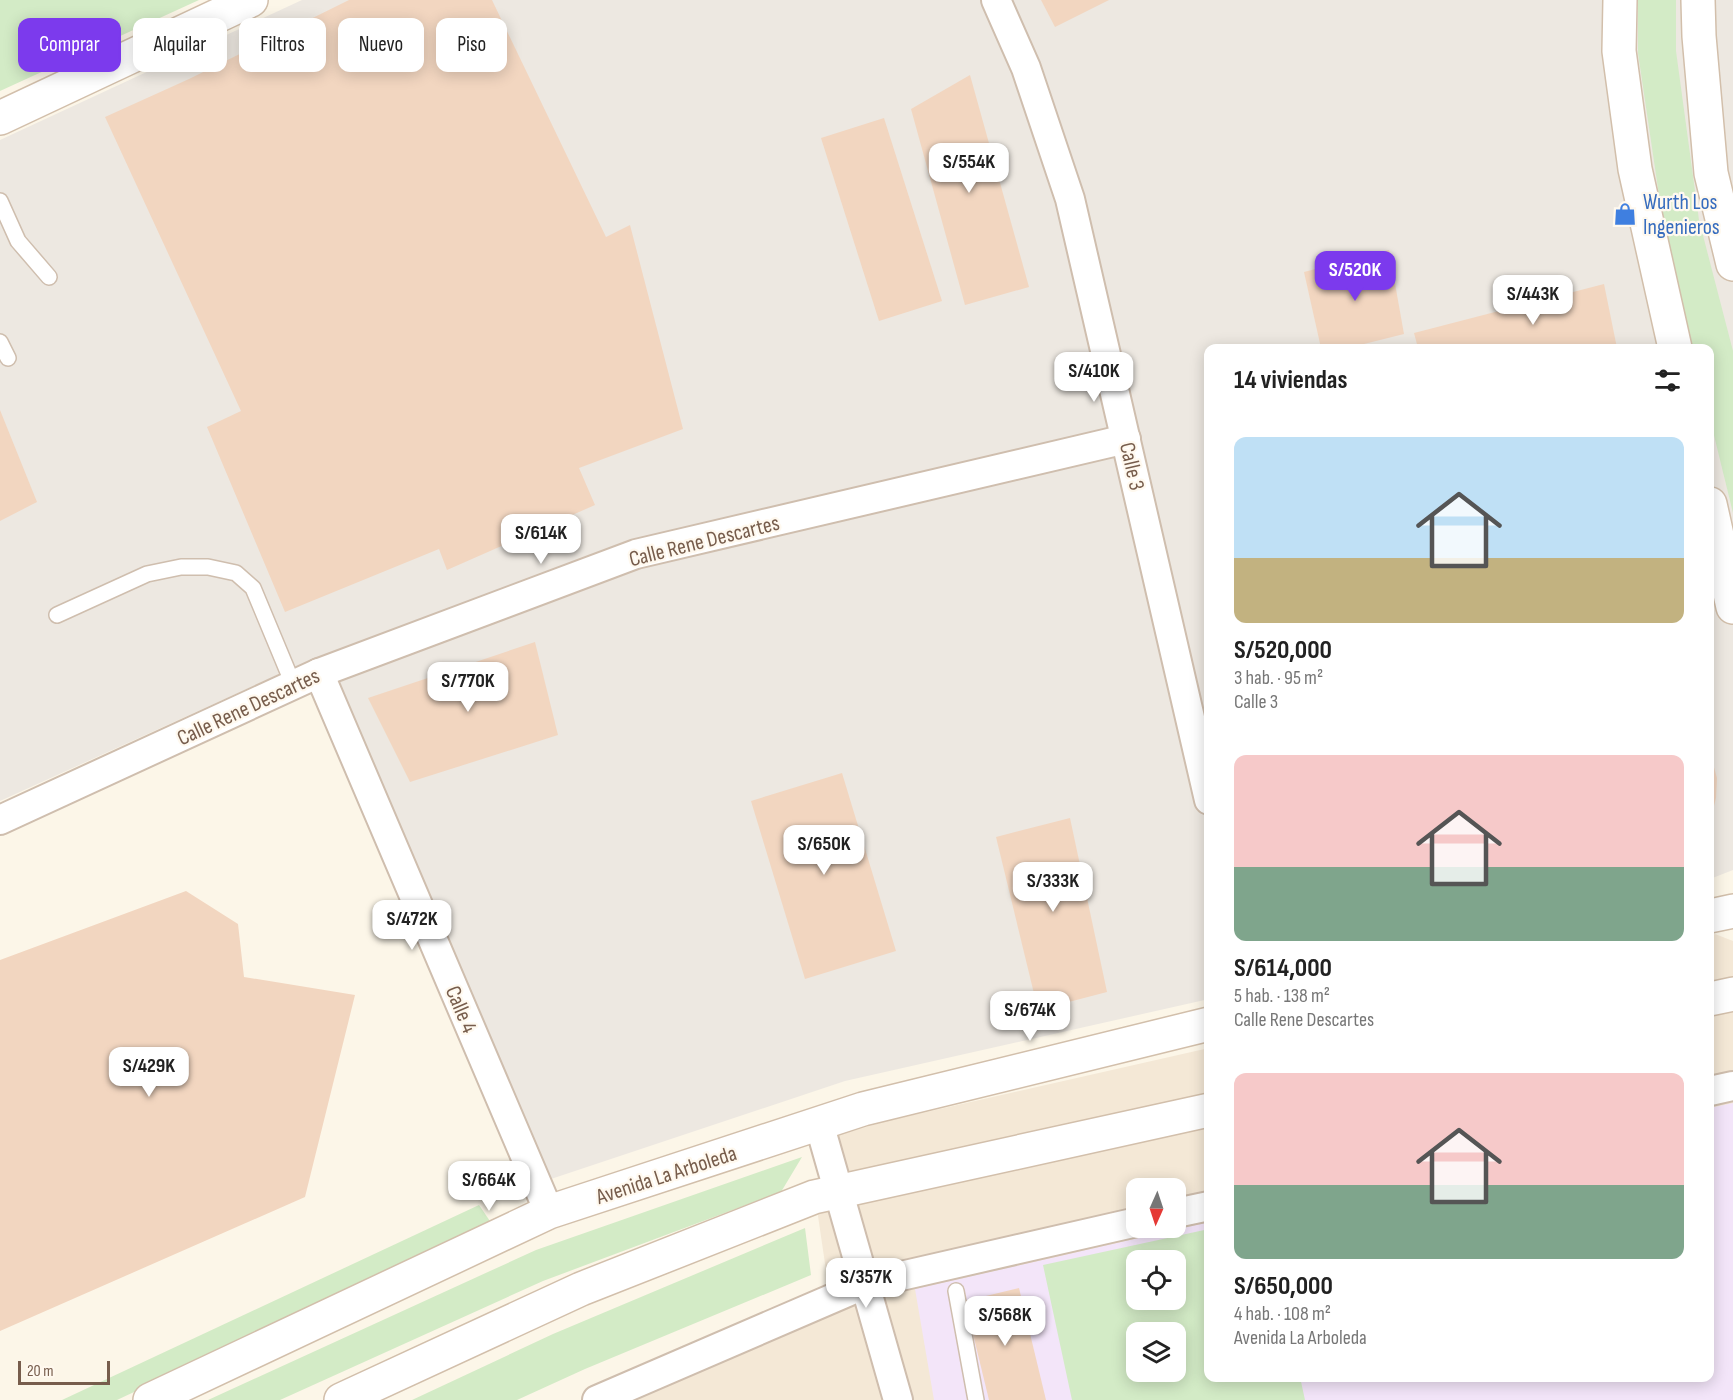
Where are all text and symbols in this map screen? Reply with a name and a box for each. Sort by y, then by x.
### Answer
chip: Comprar [18,18,121,72]
chip: Alquilar [133,18,227,72]
chip: Filtros [239,18,326,72]
chip: Nuevo [338,18,424,72]
chip: Piso [436,18,507,72]
pin: S/554K [920,143,1018,194]
text: S/554K [943,150,995,174]
place label: Wurth Los Ingenieros [1643,189,1720,241]
shop icon: Wurth Los Ingenieros [1612,201,1638,227]
pin: S/520K [1306,251,1404,302]
text: S/520K [1329,258,1381,282]
pin: S/443K [1484,275,1582,326]
text: S/443K [1507,282,1559,306]
pin: S/410K [1045,352,1143,403]
text: S/410K [1068,359,1120,383]
icon: filters [1651,364,1684,397]
text: 14 viviendas [1234,365,1347,396]
street label: Calle 3 [1113,440,1150,493]
icon: home [1405,476,1513,584]
street label: Calle Rene Descartes [626,510,783,573]
pin: S/614K [492,514,590,565]
text: S/614K [515,521,567,545]
text: S/520,000 [1234,635,1332,666]
street label: Calle Rene Descartes [173,662,324,752]
pin: S/770K [419,662,517,713]
text: 3 hab. · 95 m² [1234,666,1323,690]
text: S/770K [441,669,495,693]
text: Calle 3 [1234,690,1278,714]
icon: home [1405,794,1513,902]
pin: S/650K [775,825,873,876]
text: S/650K [797,832,851,856]
pin: S/333K [1004,862,1102,913]
text: S/333K [1027,869,1079,893]
pin: S/472K [363,900,461,951]
text: S/472K [386,907,438,931]
text: S/614,000 [1234,953,1332,984]
street label: Calle 4 [439,982,483,1037]
text: 5 hab. · 138 m² [1234,984,1330,1008]
pin: S/674K [981,991,1079,1042]
text: S/674K [1004,998,1056,1022]
text: Calle Rene Descartes [1234,1008,1374,1032]
pin: S/429K [100,1047,198,1098]
text: S/429K [123,1054,175,1078]
icon: home [1405,1112,1513,1220]
street label: Avenida La Arboleda [592,1140,740,1211]
pin: S/664K [440,1161,538,1212]
text: S/664K [462,1168,516,1192]
north arrow [1126,1178,1186,1238]
map controls [1126,1178,1186,1382]
button: locate [1126,1250,1186,1310]
pin: S/357K [817,1258,915,1309]
text: S/357K [840,1265,892,1289]
text: S/650,000 [1234,1271,1333,1302]
pin: S/568K [956,1296,1054,1347]
text: 4 hab. · 108 m² [1234,1302,1331,1326]
text: S/568K [978,1303,1032,1327]
button: layers [1126,1322,1186,1382]
text: Avenida La Arboleda [1234,1326,1367,1350]
scale bar [18,1358,110,1386]
text: 20 m [27,1362,54,1381]

